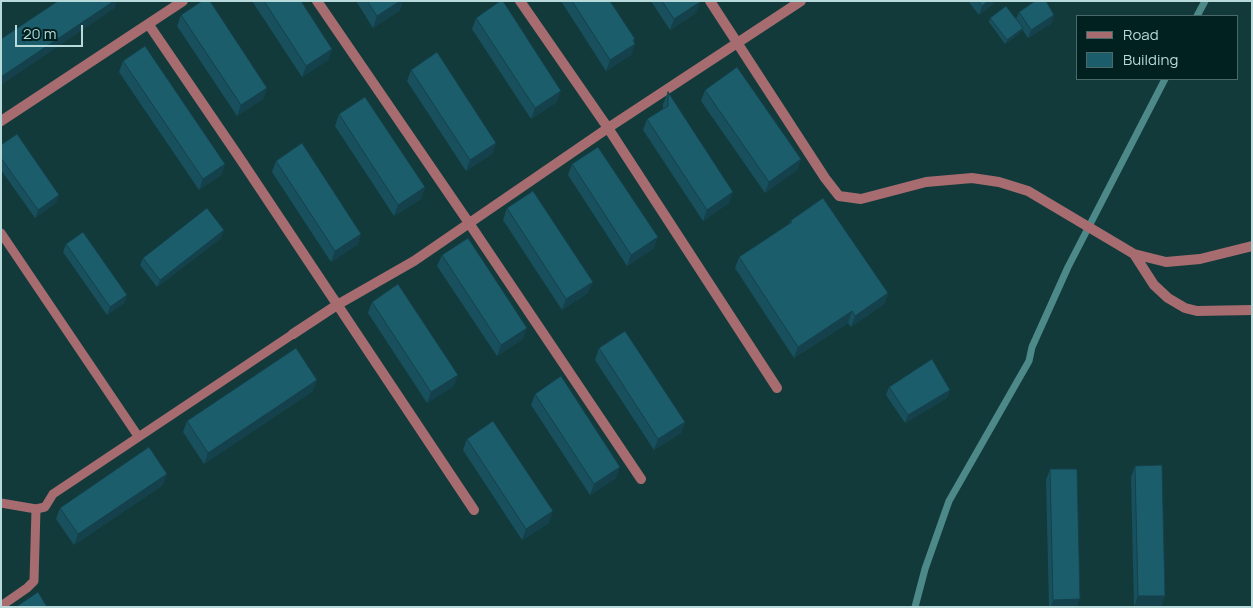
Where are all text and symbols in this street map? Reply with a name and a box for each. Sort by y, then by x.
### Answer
scale bar [18,15,85,47]
legend [1076,15,1238,80]
text: 20 m [23,23,56,44]
text: Road [1123,24,1159,45]
text: Building [1123,49,1178,70]

